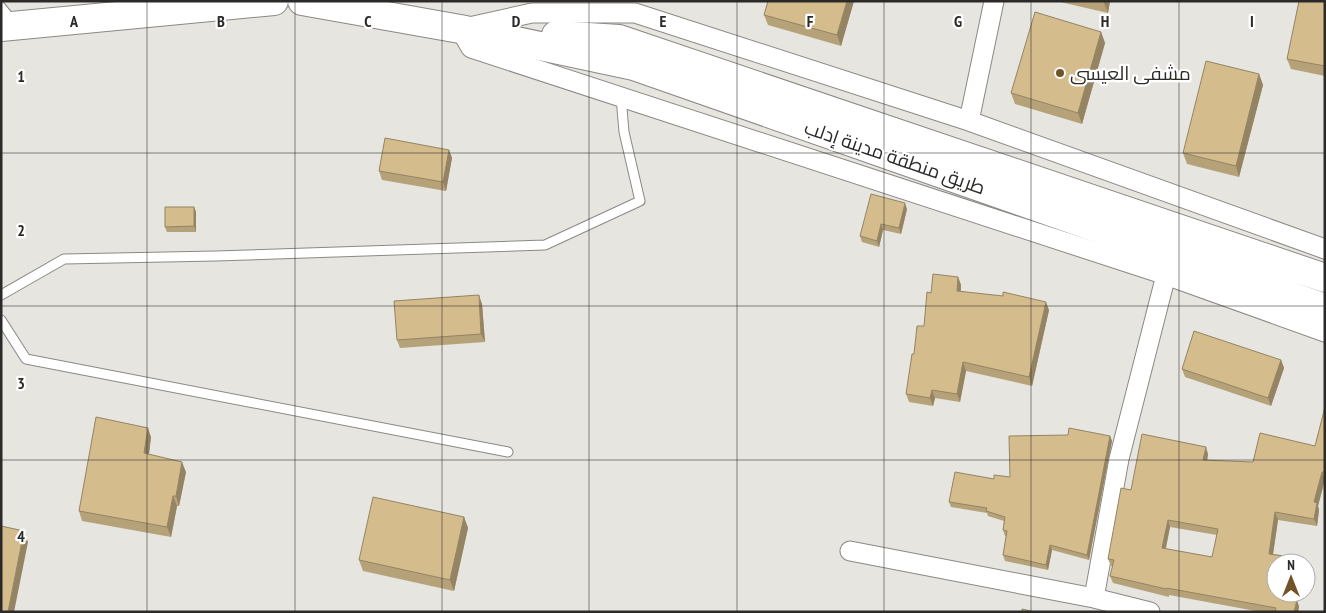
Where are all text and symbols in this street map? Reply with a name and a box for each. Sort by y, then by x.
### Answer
text: A [69,11,79,31]
text: B [217,11,225,31]
text: C [364,11,372,31]
text: D [512,11,521,31]
text: E [660,11,667,31]
text: F [807,11,814,31]
text: G [954,11,962,31]
text: H [1101,11,1109,31]
text: I [1250,11,1254,31]
place label: مشفى العيسى [1070,61,1191,85]
text: 1 [17,66,25,86]
marker: مشفى العيسى [1054,67,1066,79]
street label: طريق منطقة مدينة إدلب [801,115,989,200]
text: 2 [17,220,25,240]
text: 3 [17,373,25,393]
text: 4 [17,526,25,546]
north arrow [1266,553,1316,603]
text: N [1287,556,1295,574]

